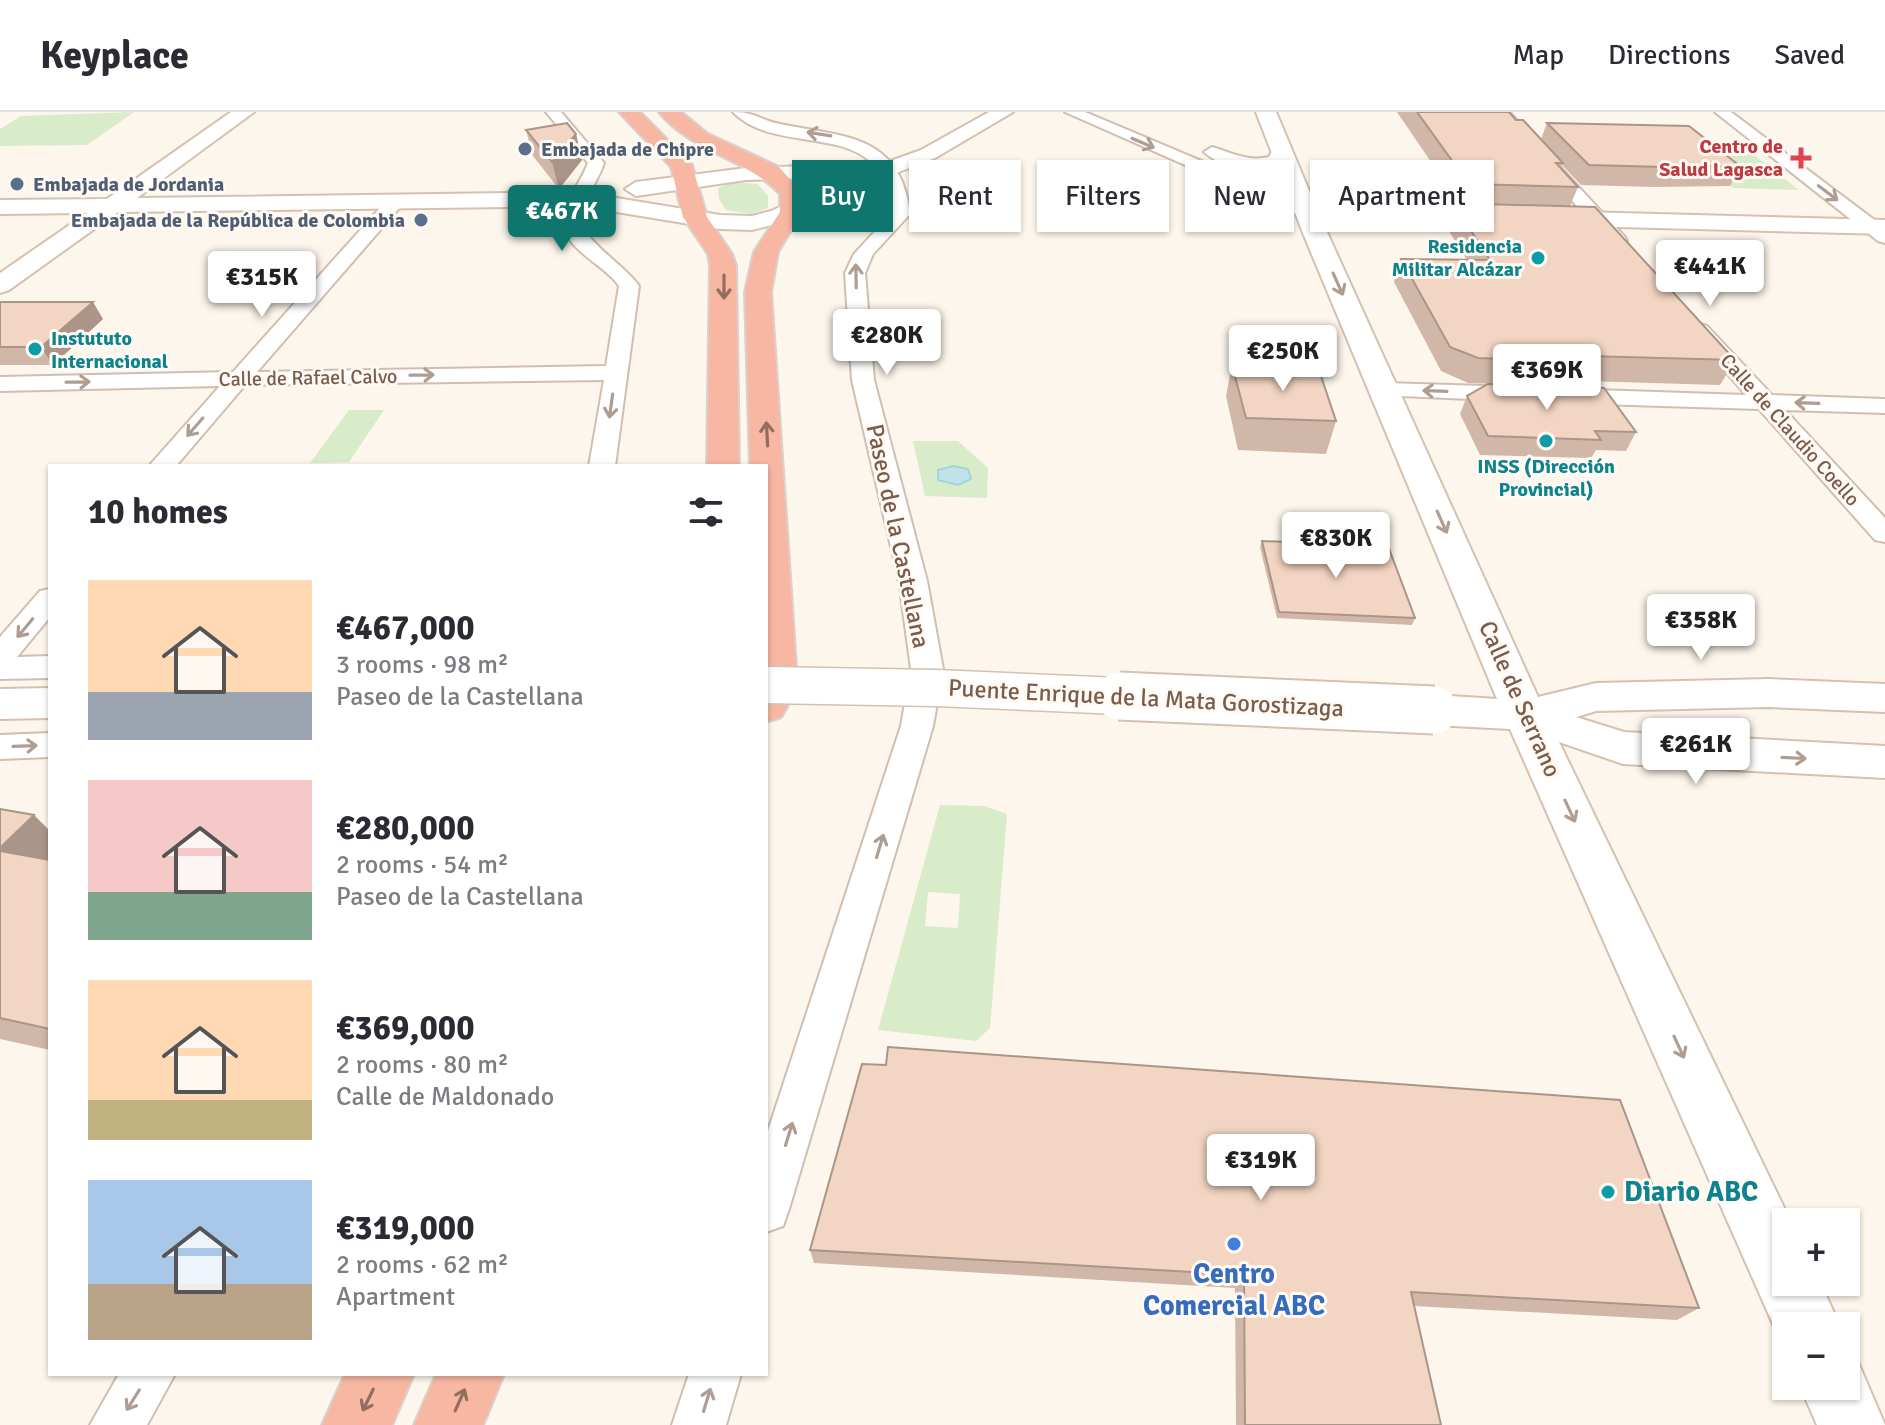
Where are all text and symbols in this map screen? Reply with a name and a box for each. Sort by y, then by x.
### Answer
text: Keyplace [40,32,189,79]
text: Map [1512,38,1564,72]
text: Directions [1608,38,1730,72]
text: Saved [1774,38,1845,72]
one-way arrow [807,126,833,141]
place label: Centro de Salud Lagasca [1659,134,1783,182]
place label: Embajada de Chipre [541,137,714,162]
one-way arrow [1130,137,1155,152]
marker: Embajada de Chipre [516,140,534,158]
marker: Centro de Salud Lagasca [1790,147,1812,169]
chip: Buy [792,160,893,232]
chip: Rent [909,160,1021,232]
chip: Filters [1037,160,1169,232]
chip: New [1185,160,1294,232]
chip: Apartment [1310,160,1494,232]
place label: Embajada de Jordania [33,172,224,197]
marker: Embajada de Jordania [8,175,26,193]
pin: €467K [506,185,618,253]
one-way arrow [1817,185,1838,202]
text: €467K [526,195,598,227]
place label: Embajada de la República de Colombia [71,208,405,233]
marker: Embajada de la República de Colombia [412,211,430,229]
place label: Residencia Militar Alcázar [1392,234,1522,282]
pin: €441K [1654,240,1766,308]
marker: Residencia Militar Alcázar [1529,249,1547,267]
text: €441K [1674,250,1746,282]
pin: €315K [206,251,318,319]
text: €315K [226,261,298,293]
one-way arrow [848,263,864,290]
one-way arrow [1331,271,1346,295]
one-way arrow [716,273,732,300]
pin: €280K [831,309,943,377]
text: €280K [851,319,923,351]
pin: €250K [1227,325,1339,393]
place label: Instututo Internacional [51,326,168,374]
text: €250K [1247,335,1319,367]
marker: Instututo Internacional [26,340,44,358]
pin: €369K [1491,344,1603,412]
street label: Calle de Claudio Coello [1715,349,1865,511]
text: €369K [1511,354,1583,386]
street label: Calle de Rafael Calvo [218,364,398,392]
one-way arrow [408,368,435,383]
one-way arrow [64,375,91,390]
one-way arrow [1422,384,1449,399]
one-way arrow [603,393,618,418]
one-way arrow [1794,396,1821,411]
one-way arrow [186,417,204,437]
one-way arrow [759,421,774,448]
street label: Paseo de la Castellana [860,421,936,651]
marker: INSS (Dirección Provincial) [1537,432,1555,450]
place label: INSS (Dirección Provincial) [1477,454,1615,502]
icon: filters [684,490,728,534]
text: 10 homes [88,491,228,533]
one-way arrow [1435,510,1450,534]
pin: €830K [1280,512,1392,580]
text: €830K [1300,522,1372,554]
pin: €358K [1645,594,1757,662]
text: €358K [1665,604,1737,636]
text: €467,000 [336,607,475,649]
icon: home [152,612,248,708]
street label: Calle de Serrano [1472,616,1568,782]
one-way arrow [16,617,34,638]
text: 3 rooms · 98 m² [336,649,509,681]
street label: Puente Enrique de la Mata Gorostizaga [947,673,1345,723]
text: Paseo de la Castellana [336,681,584,713]
pin: €261K [1640,718,1752,786]
text: €261K [1660,728,1732,760]
one-way arrow [11,738,38,753]
one-way arrow [1780,751,1807,766]
one-way arrow [1563,798,1578,822]
text: €280,000 [336,807,475,849]
icon: home [152,812,248,908]
one-way arrow [873,833,888,859]
text: 2 rooms · 54 m² [336,849,509,881]
text: Paseo de la Castellana [336,881,584,913]
text: €369,000 [336,1007,475,1049]
icon: home [152,1012,248,1108]
one-way arrow [1672,1035,1687,1059]
text: 2 rooms · 80 m² [336,1049,509,1081]
text: Calle de Maldonado [336,1081,554,1113]
one-way arrow [783,1122,798,1147]
pin: €319K [1205,1134,1317,1202]
text: €319K [1225,1144,1297,1176]
place label: Diario ABC [1624,1175,1758,1209]
marker: Diario ABC [1599,1183,1617,1201]
text: €319,000 [336,1207,475,1249]
map controls [1772,1208,1860,1400]
button: + [1772,1208,1860,1296]
icon: home [152,1212,248,1308]
marker: Centro Comercial ABC [1225,1235,1243,1253]
text: 2 rooms · 62 m² [336,1249,509,1281]
place label: Centro Comercial ABC [1143,1257,1325,1323]
text: Apartment [336,1281,455,1313]
button: − [1772,1312,1860,1400]
one-way arrow [360,1387,375,1411]
one-way arrow [700,1387,715,1413]
one-way arrow [125,1388,141,1410]
one-way arrow [453,1388,468,1412]

